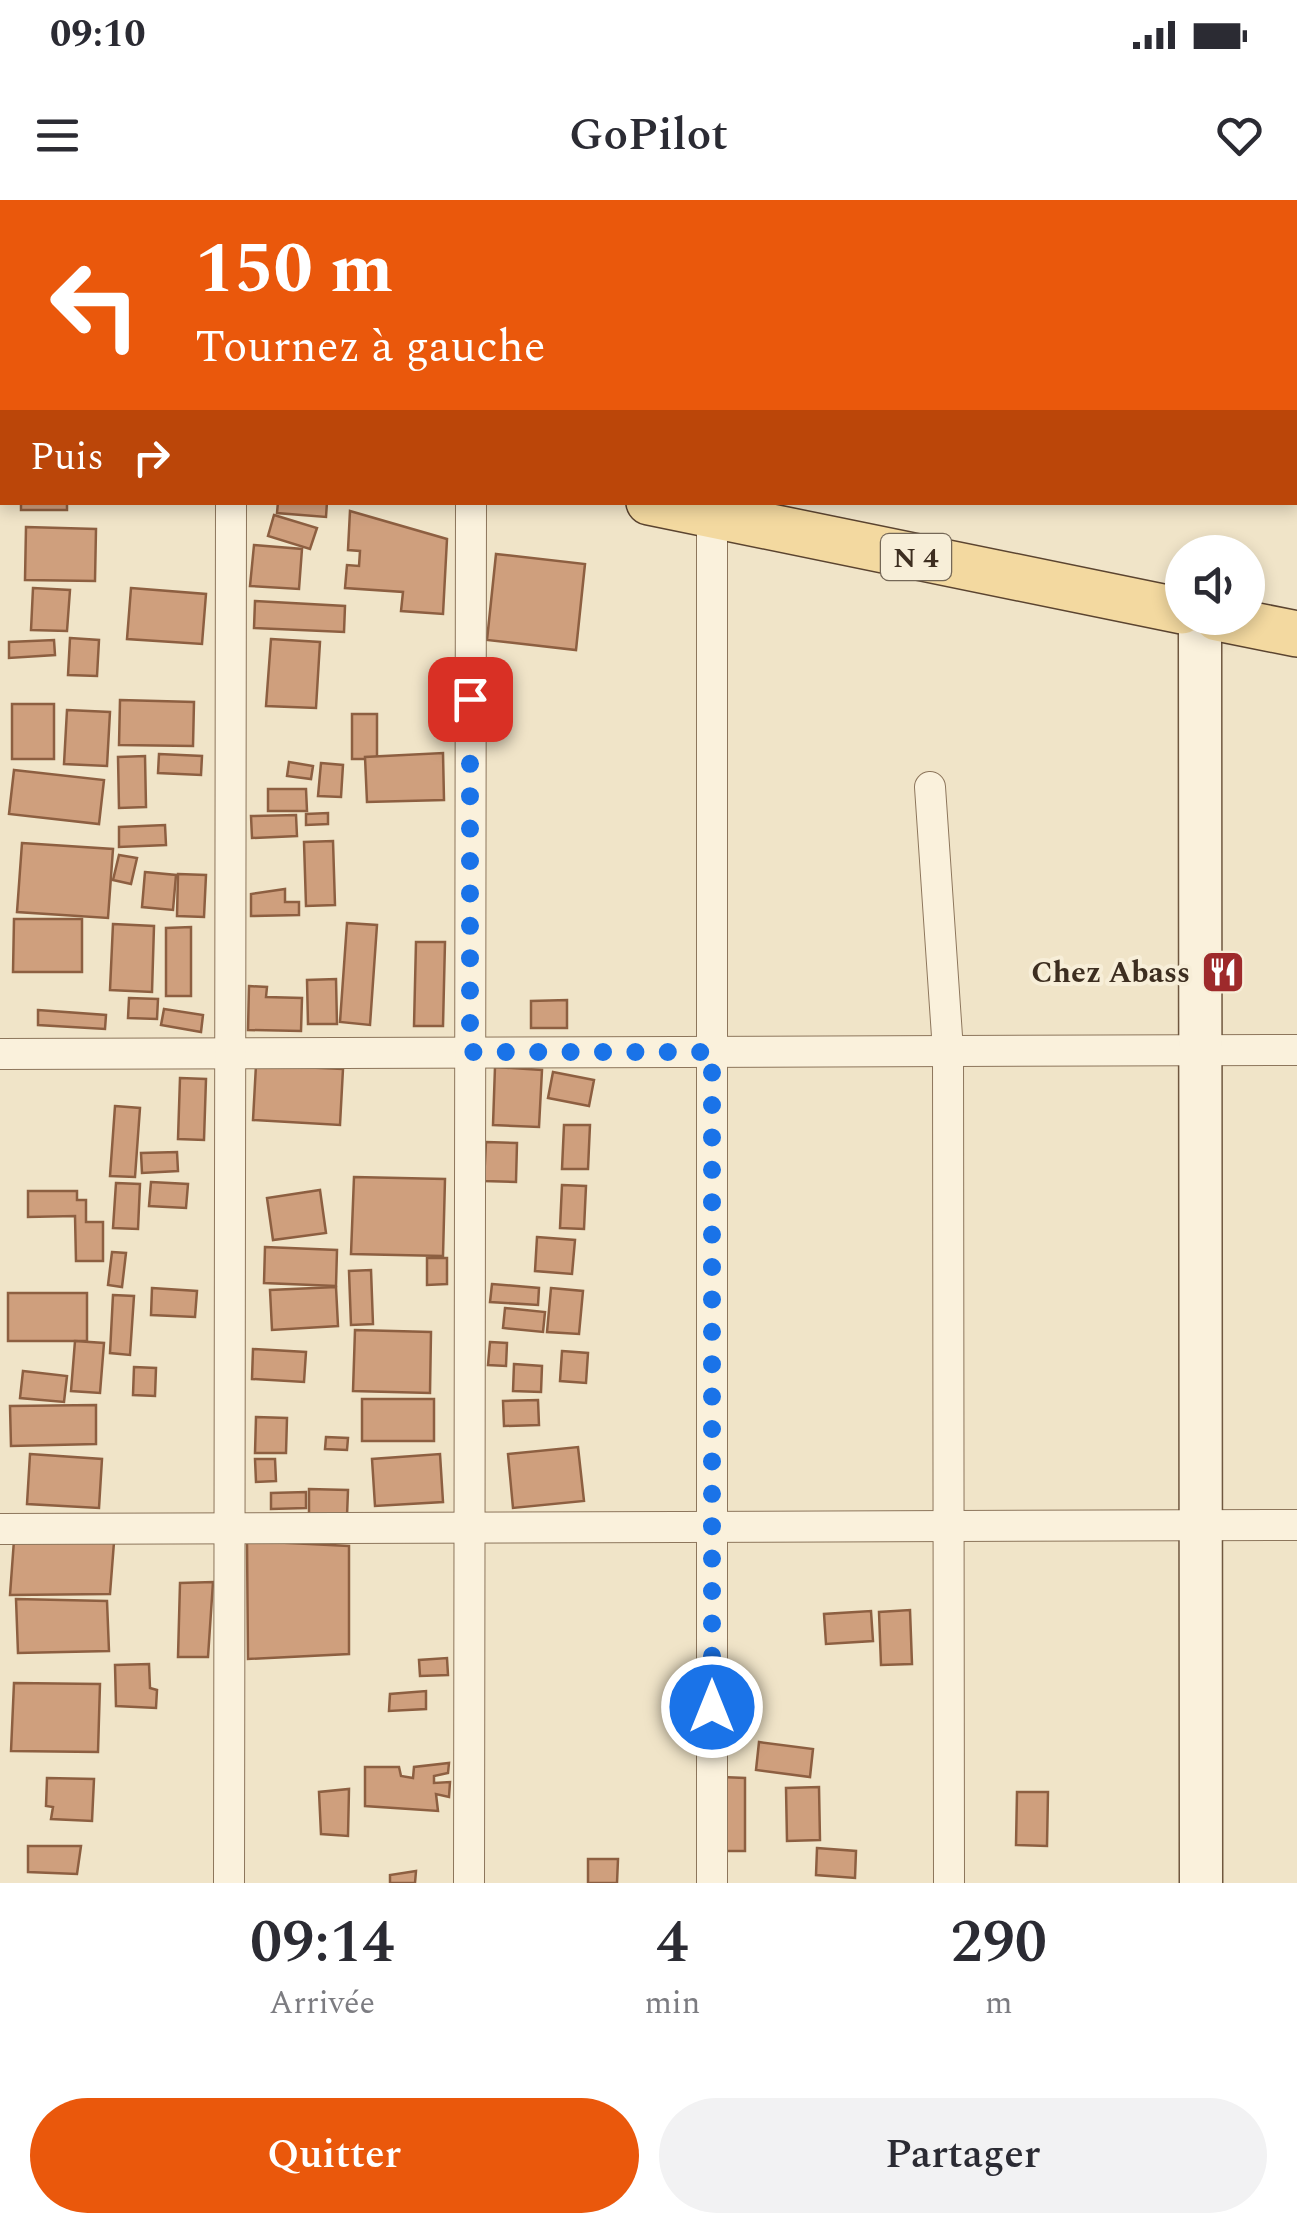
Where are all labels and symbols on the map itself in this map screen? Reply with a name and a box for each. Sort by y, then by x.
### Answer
road number: N 4 [881,534,951,580]
pin [428,657,513,742]
restaurant icon: Chez Abass [1200,949,1246,995]
place label: Chez Abass [1031,950,1190,996]
position arrow [660,1655,764,1759]

